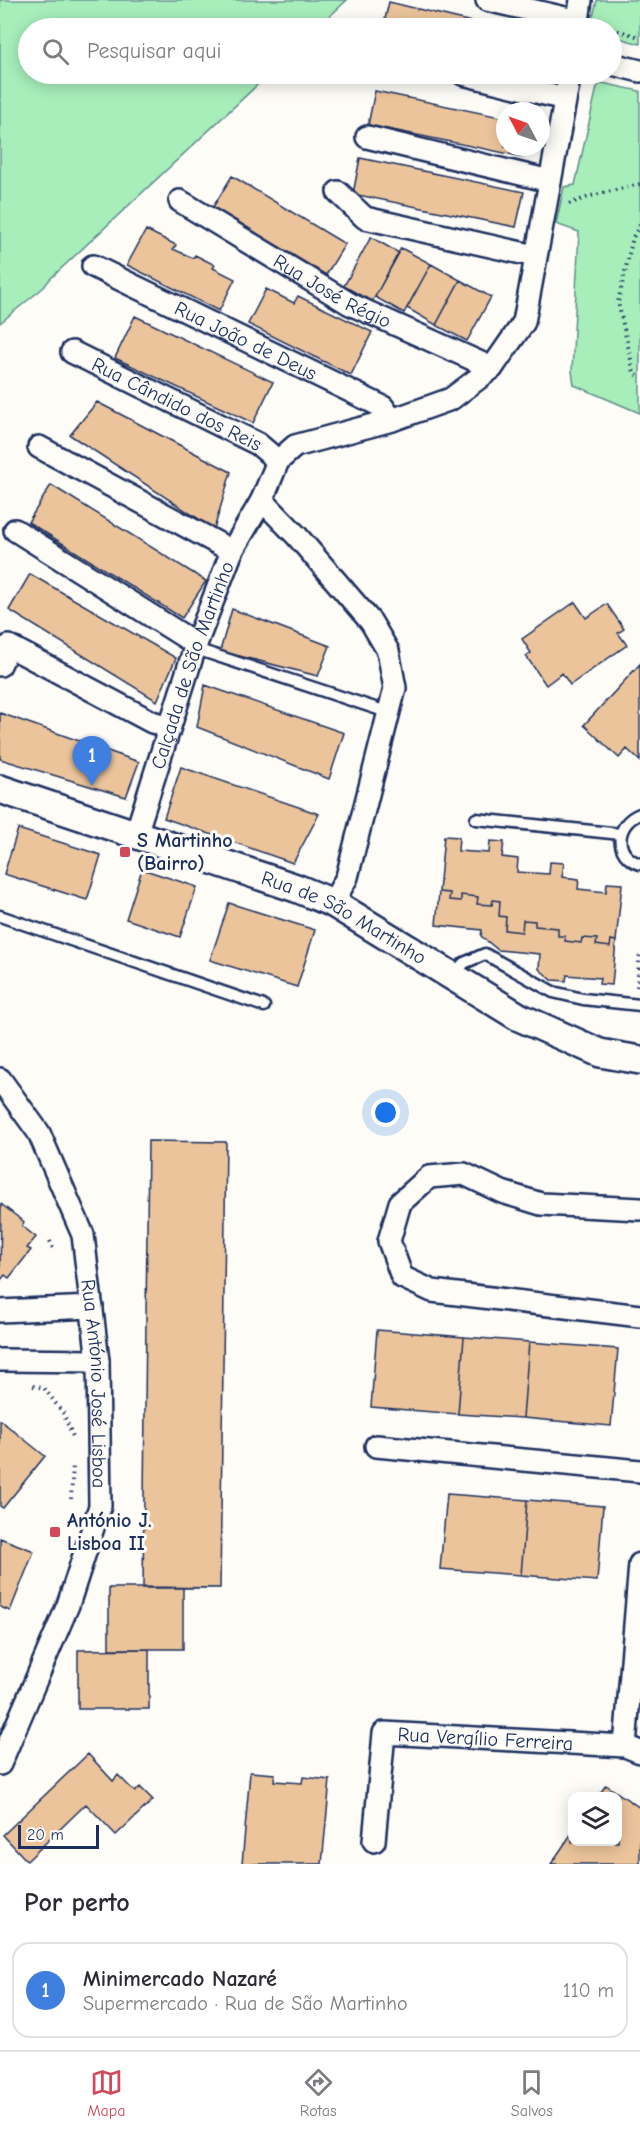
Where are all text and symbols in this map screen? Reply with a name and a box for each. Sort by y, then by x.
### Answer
search box [18,18,622,84]
icon: search [39,35,72,68]
text: Pesquisar aqui [87,38,222,64]
north arrow [496,102,550,156]
street label: Rua José Régio [269,249,394,333]
street label: Rua João de Deus [171,297,320,385]
street label: Rua Cândido dos Reis [88,353,265,456]
street label: Calçada de São Martinho [146,558,239,772]
pin: 1 [72,736,112,786]
place label: S Martinho (Bairro) [137,829,233,875]
marker: S Martinho (Bairro) [118,845,132,859]
street label: Rua de São Martinho [258,866,430,969]
your location [371,1098,400,1127]
street label: Rua António José Lisboa [76,1278,111,1488]
place label: António J. Lisboa II [67,1509,152,1555]
marker: António J. Lisboa II [48,1525,62,1539]
street label: Rua Vergílio Ferreira [397,1723,574,1755]
map controls [568,1792,622,1846]
button: layers [568,1792,622,1846]
scale bar [18,1822,99,1850]
text: 20 m [27,1826,64,1844]
text: Por perto [24,1888,130,1918]
text: Minimercado Nazaré [83,1966,277,1992]
text: 1 [42,1979,49,2002]
text: 110 m [563,1979,614,2002]
text: Supermercado · Rua de São Martinho [83,1992,407,2015]
tab: Mapa [87,2066,126,2120]
tab: Rotas [300,2066,337,2120]
tab: Salvos [511,2066,553,2120]

